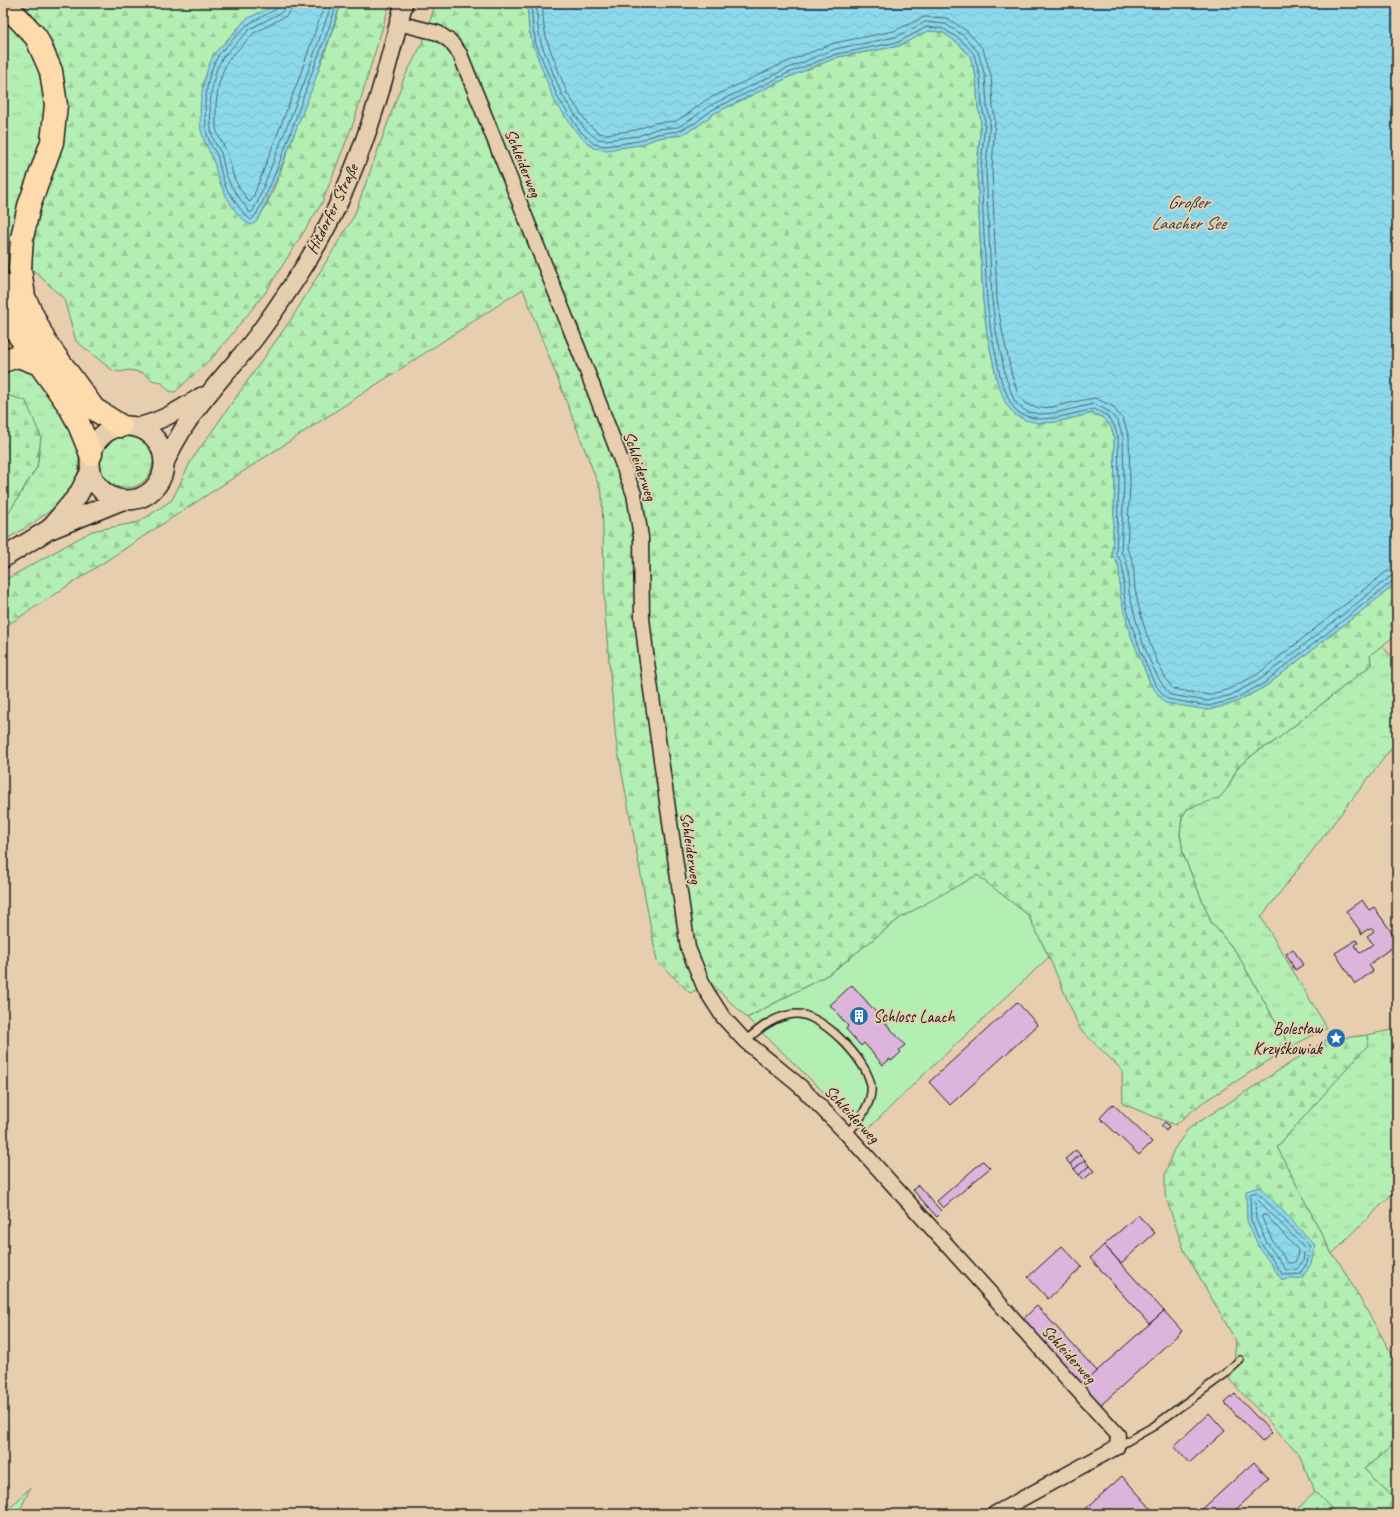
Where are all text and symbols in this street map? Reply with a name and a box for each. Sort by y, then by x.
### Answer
street label: Schleiderweg [500,126,547,201]
street label: Hitdorfer Straße [301,159,363,258]
water label: Großer Laacher See [1151,191,1228,234]
street label: Schleiderweg [618,429,662,504]
street label: Schleiderweg [676,811,707,886]
building icon: Schloss Laach [848,1005,870,1027]
place label: Schloss Laach [873,1006,956,1027]
place label: Bolesław Krzyśkowiak [1253,1018,1324,1059]
place icon: Bolesław Krzyśkowiak [1325,1027,1347,1049]
street label: Schleiderweg [820,1081,885,1148]
street label: Schleiderweg [1037,1320,1102,1388]

